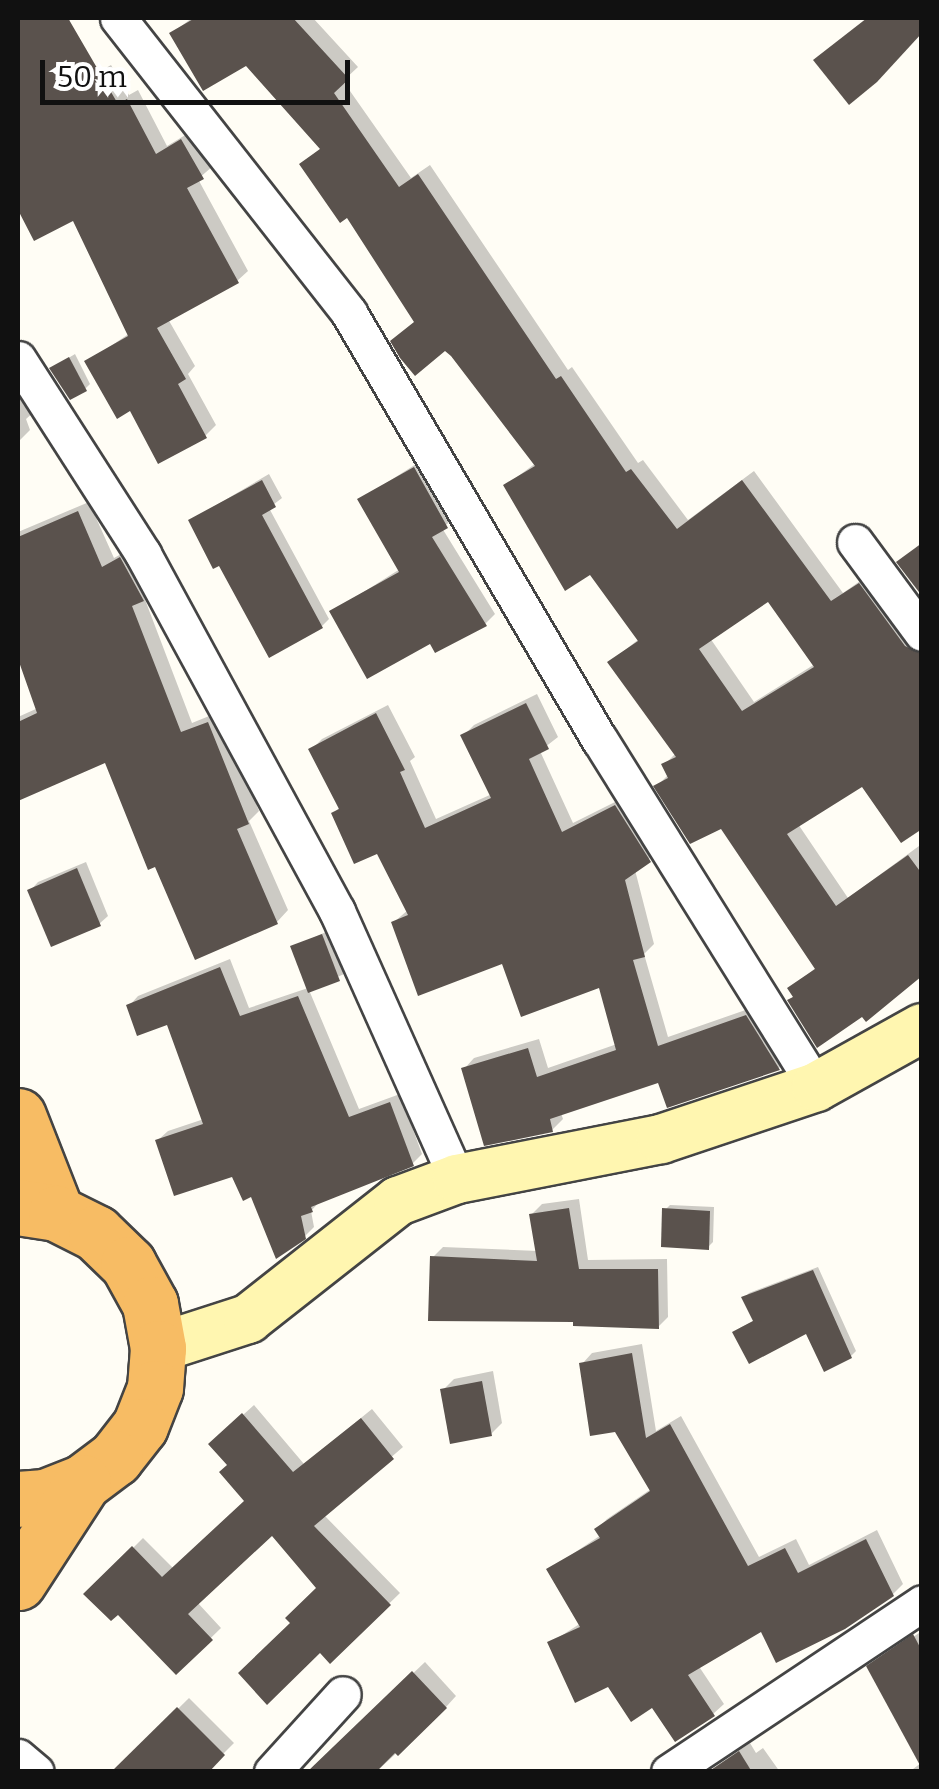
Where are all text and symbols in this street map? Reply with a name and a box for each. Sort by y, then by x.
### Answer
scale bar [45,40,355,102]
text: 50 m [57,59,127,95]

